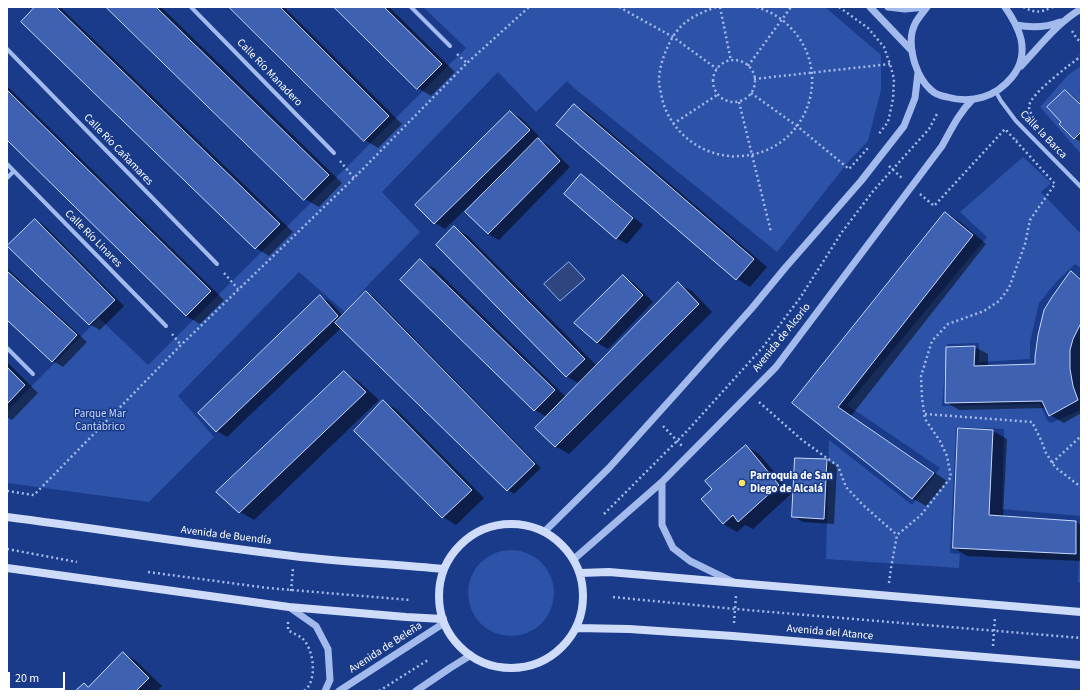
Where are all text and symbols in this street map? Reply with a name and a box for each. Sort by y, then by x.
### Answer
street label: Calle Río Manadero [233,37,305,109]
street label: Calle la Barca [1017,108,1069,162]
street label: Calle Río Cañamares [81,112,155,188]
street label: Calle Río Linares [62,208,124,270]
street label: Avenida de Alcorlo [750,301,814,375]
park label: Parque Mar Cantábrico [74,408,126,434]
place label: Parroquia de San Diego de Alcalá [750,470,833,496]
marker: Parroquia de San Diego de Alcalá [737,478,747,488]
street label: Avenida de Buendía [180,524,272,548]
street label: Avenida de Beleña [347,619,425,677]
street label: Avenida del Atance [786,623,874,643]
scale bar [10,664,67,690]
text: 20 m [15,670,39,687]

